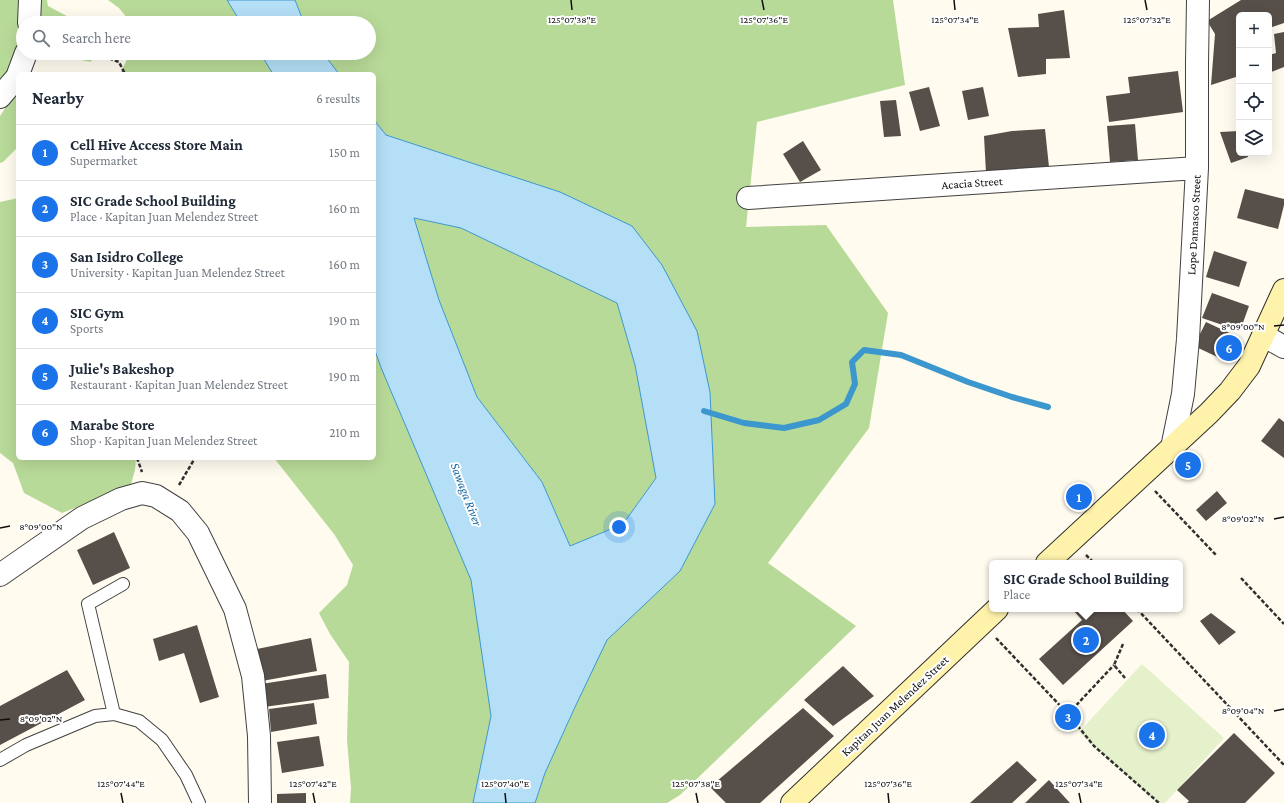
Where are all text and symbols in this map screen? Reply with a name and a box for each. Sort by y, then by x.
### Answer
map controls [1236,12,1272,156]
button: + [1236,12,1272,48]
text: 125°07'38"E [548,14,597,25]
text: 125°07'36"E [740,14,788,25]
text: 125°07'34"E [931,14,979,25]
text: 125°07'32"E [1123,14,1171,25]
search box [16,16,376,60]
icon: search [30,27,52,49]
text: Search here [62,30,131,46]
button: − [1236,48,1272,84]
button: locate [1236,84,1272,120]
text: Nearby [32,89,84,108]
text: 6 results [316,91,360,106]
button: layers [1236,120,1272,156]
text: Cell Hive Access Store Main [70,137,243,153]
text: 1 [43,145,47,160]
text: 150 m [329,145,360,160]
text: Supermarket [70,153,137,168]
street label: Lope Damasco Street [1184,173,1204,276]
street label: Acacia Street [941,174,1004,192]
text: SIC Grade School Building [70,193,236,209]
text: 2 [42,201,48,216]
text: 160 m [329,201,360,216]
text: Place · Kapitan Juan Melendez Street [70,209,258,224]
text: San Isidro College [70,249,183,265]
text: 3 [42,257,48,272]
text: 160 m [329,257,360,272]
text: University · Kapitan Juan Melendez Street [70,265,285,280]
text: SIC Gym [70,305,124,321]
text: 4 [41,313,49,328]
text: 190 m [329,313,360,328]
text: Sports [70,321,103,336]
text: 8°09'00"N [1221,321,1265,332]
pin: 6 [1216,333,1242,363]
text: Julie's Bakeshop [70,361,174,377]
text: 5 [42,369,48,384]
text: 190 m [329,369,360,384]
text: Restaurant · Kapitan Juan Melendez Street [70,377,288,392]
text: Marabe Store [70,417,155,433]
text: 6 [41,425,49,440]
text: 210 m [329,425,360,440]
text: Shop · Kapitan Juan Melendez Street [70,433,257,448]
pin: 5 [1175,450,1201,480]
water label: Sawaga River [448,461,486,528]
pin: 1 [1066,482,1092,512]
text: 8°09'02"N [1222,513,1265,524]
your location [609,517,629,537]
text: 8°09'00"N [19,521,63,532]
popup [989,560,1183,612]
text: SIC Grade School Building [1003,571,1169,587]
text: Place [1003,587,1030,602]
pin: 2 [1073,625,1099,655]
street label: Kapitan Juan Melendez Street [839,652,952,759]
pin: 3 [1055,702,1081,732]
text: 8°09'04"N [1222,705,1265,716]
text: 8°09'02"N [20,713,63,724]
pin: 4 [1139,720,1165,750]
text: 125°07'44"E [97,778,145,789]
text: 125°07'42"E [289,778,337,789]
text: 125°07'40"E [481,778,530,789]
text: 125°07'38"E [672,778,721,789]
text: 125°07'36"E [864,778,912,789]
text: 125°07'34"E [1055,778,1103,789]

